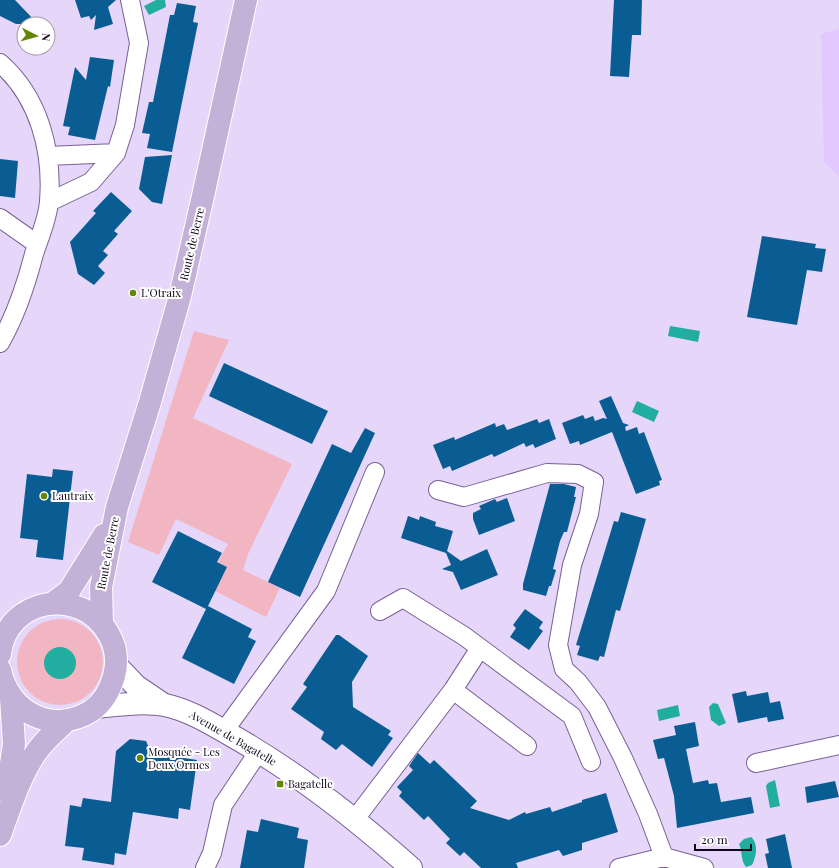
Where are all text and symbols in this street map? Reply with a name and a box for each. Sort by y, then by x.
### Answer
north arrow [16,16,56,56]
text: N [39,32,54,42]
street label: Route de Berre [176,206,207,282]
place label: L'Otraix [141,285,181,300]
marker: L'Otraix [128,288,138,298]
place label: Lautraix [52,488,94,503]
marker: Lautraix [39,491,49,501]
street label: Route de Berre [93,515,122,591]
street label: Avenue de Bagatelle [186,706,280,769]
place label: Mosquée - Les Deux Ormes [148,744,220,772]
marker: Mosquée - Les Deux Ormes [135,753,145,763]
place label: Bagatelle [288,776,333,791]
marker: Bagatelle [275,779,285,789]
scale bar [695,826,751,852]
text: 20 m [701,831,728,847]

